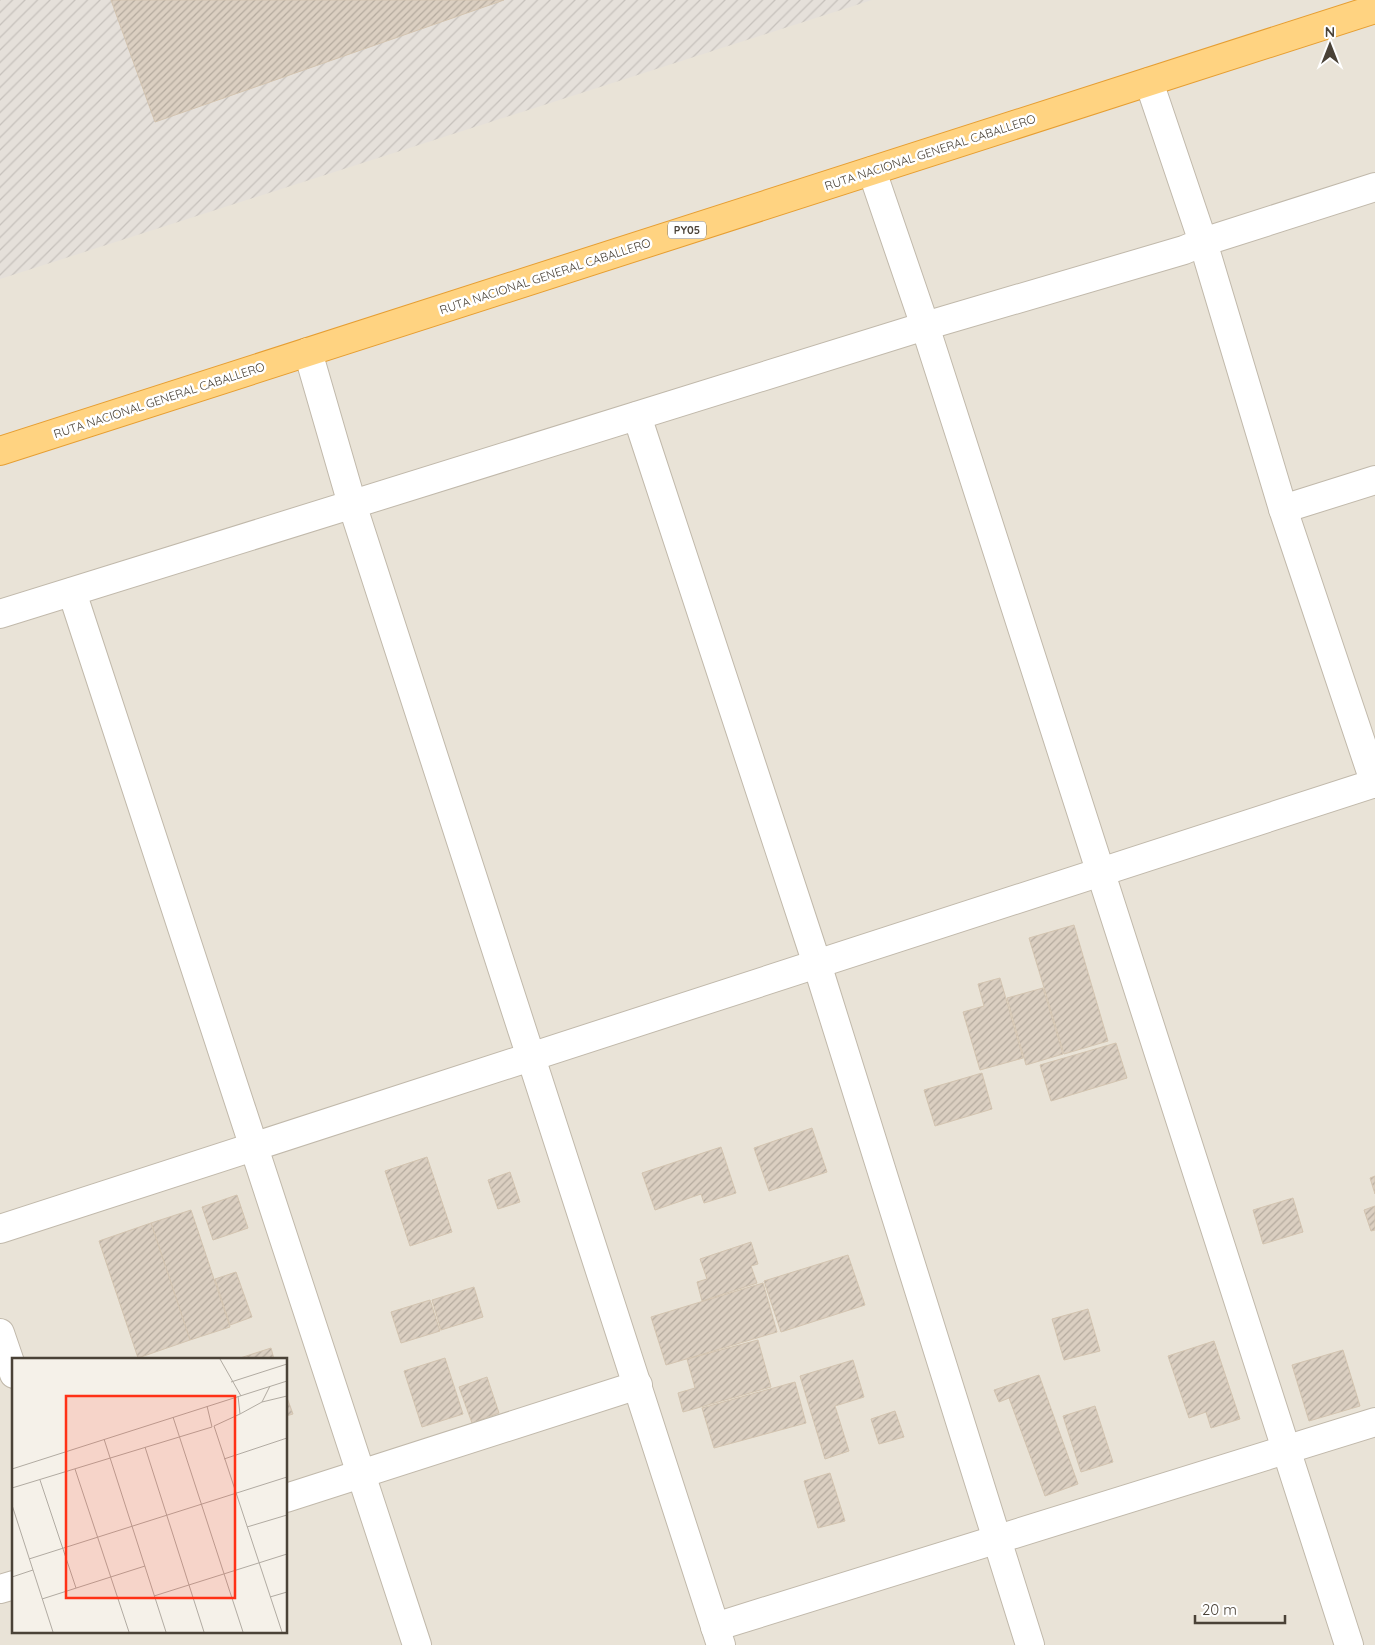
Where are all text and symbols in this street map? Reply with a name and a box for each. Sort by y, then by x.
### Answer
north arrow [1305,20,1355,70]
text: N [1325,23,1335,41]
street label: RUTA NACIONAL GENERAL CABALLERO [823,111,1037,193]
road number: PY05 [668,222,706,238]
street label: RUTA NACIONAL GENERAL CABALLERO [438,235,652,317]
street label: RUTA NACIONAL GENERAL CABALLERO [52,359,266,441]
inset map [12,1358,288,1632]
scale bar [1195,1592,1285,1624]
text: 20 m [1202,1600,1237,1619]

